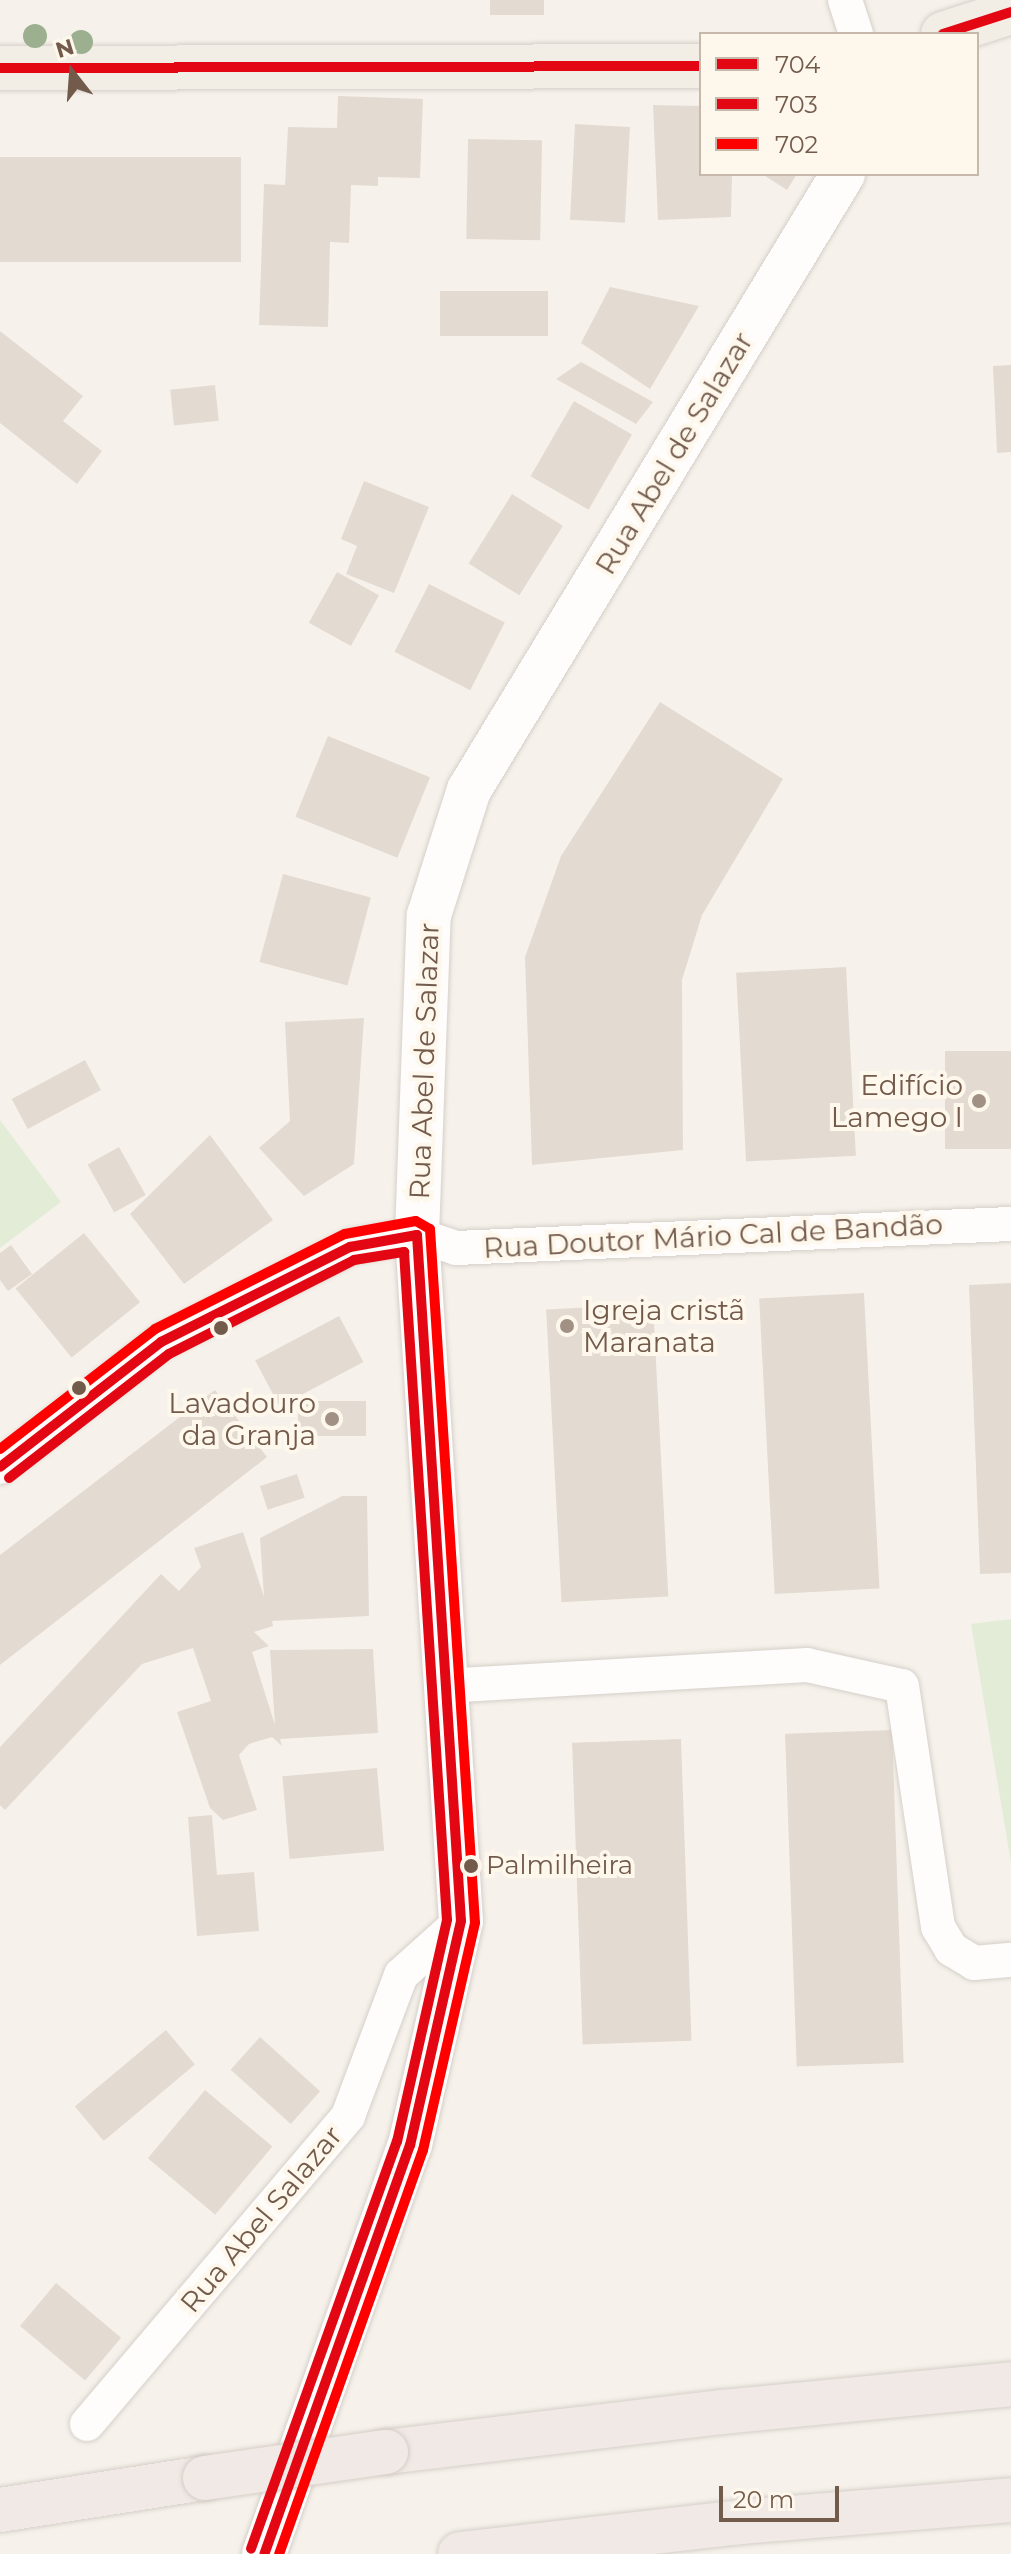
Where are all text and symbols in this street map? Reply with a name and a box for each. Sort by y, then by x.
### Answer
north arrow [32,32,112,112]
legend [699,32,979,176]
text: N [52,33,77,64]
text: 704 [775,50,820,79]
text: 703 [775,90,818,119]
text: 702 [775,130,818,159]
street label: Rua Abel de Salazar [588,326,760,580]
street label: Rua Abel de Salazar [402,922,446,1200]
place label: Edifício Lamego I [831,1068,963,1134]
marker: Edifício Lamego I [970,1092,988,1110]
street label: Rua Doutor Mário Cal de Bandão [482,1207,944,1265]
place label: Igreja cristã Maranata [583,1293,745,1359]
marker: Igreja cristã Maranata [558,1317,576,1335]
unlabelled marker [213,1320,229,1336]
unlabelled marker [71,1380,87,1396]
place label: Lavadouro da Granja [168,1386,316,1452]
marker: Lavadouro da Granja [323,1410,341,1428]
place label: Palmilheira [486,1850,633,1882]
marker: Palmilheira [463,1858,479,1874]
street label: Rua Abel Salazar [173,2119,349,2319]
scale bar [723,2470,843,2520]
text: 20 m [733,2485,794,2514]

